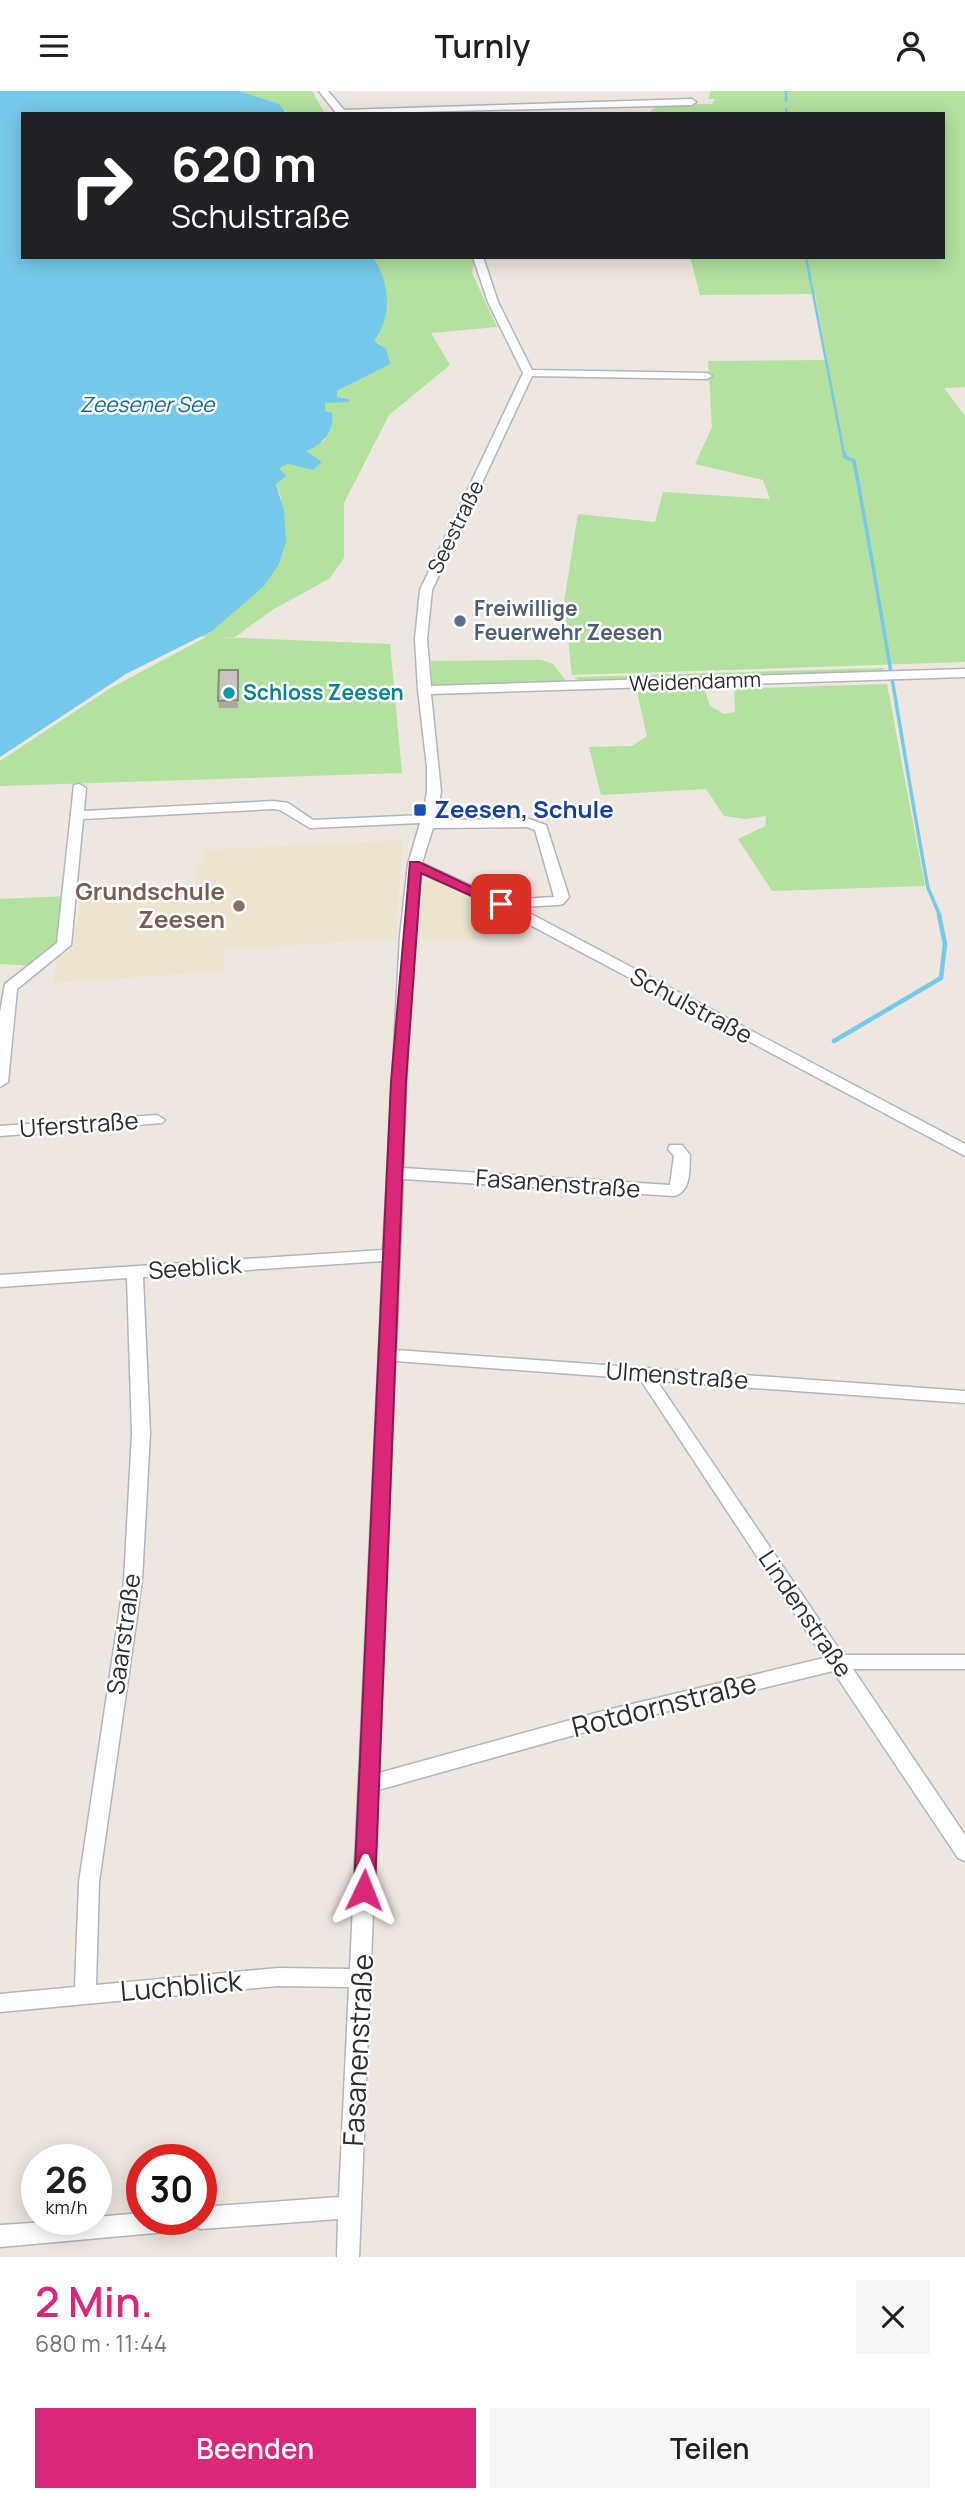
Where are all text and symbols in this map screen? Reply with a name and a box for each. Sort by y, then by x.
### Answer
text: Turnly [435,24,530,68]
icon: menu [35,27,73,65]
icon: person [892,27,930,65]
text: 620 m [171,130,317,197]
icon: right [56,140,147,231]
text: Schulstraße [171,194,350,238]
water label: Zeesener See [80,390,216,418]
street label: Seestraße [420,475,490,578]
place label: Freiwillige Feuerwehr Zeesen [474,594,662,646]
marker: Freiwillige Feuerwehr Zeesen [452,613,468,629]
street label: Weidendamm [628,665,761,697]
place label: Schloss Zeesen [243,678,404,706]
marker: Schloss Zeesen [221,685,237,701]
place label: Zeesen, Schule [434,792,614,825]
marker: Zeesen, Schule [412,802,428,818]
place label: Grundschule Zeesen [75,874,225,935]
pin [471,874,531,934]
icon: arrive [482,885,520,923]
marker: Grundschule Zeesen [231,898,247,914]
street label: Schulstraße [625,959,759,1051]
street label: Uferstraße [18,1103,139,1144]
street label: Fasanenstraße [475,1160,642,1205]
street label: Seeblick [147,1247,244,1286]
street label: Ulmenstraße [605,1353,749,1396]
street label: Lindenstraße [752,1543,861,1683]
street label: Saarstraße [98,1571,147,1696]
street label: Rotdornstraße [568,1663,760,1745]
position arrow [327,1853,401,1927]
street label: Fasanenstraße [333,1953,381,2147]
street label: Luchblick [118,1961,244,2009]
speed limit sign: 30 [126,2144,217,2235]
text: 26 [45,2156,88,2204]
text: km/h [46,2195,87,2219]
text: 2 Min. [35,2272,153,2330]
button: close [856,2280,930,2354]
text: 680 m · 11:44 [35,2327,167,2359]
button: Beenden [35,2408,476,2488]
button: Teilen [490,2408,930,2488]

